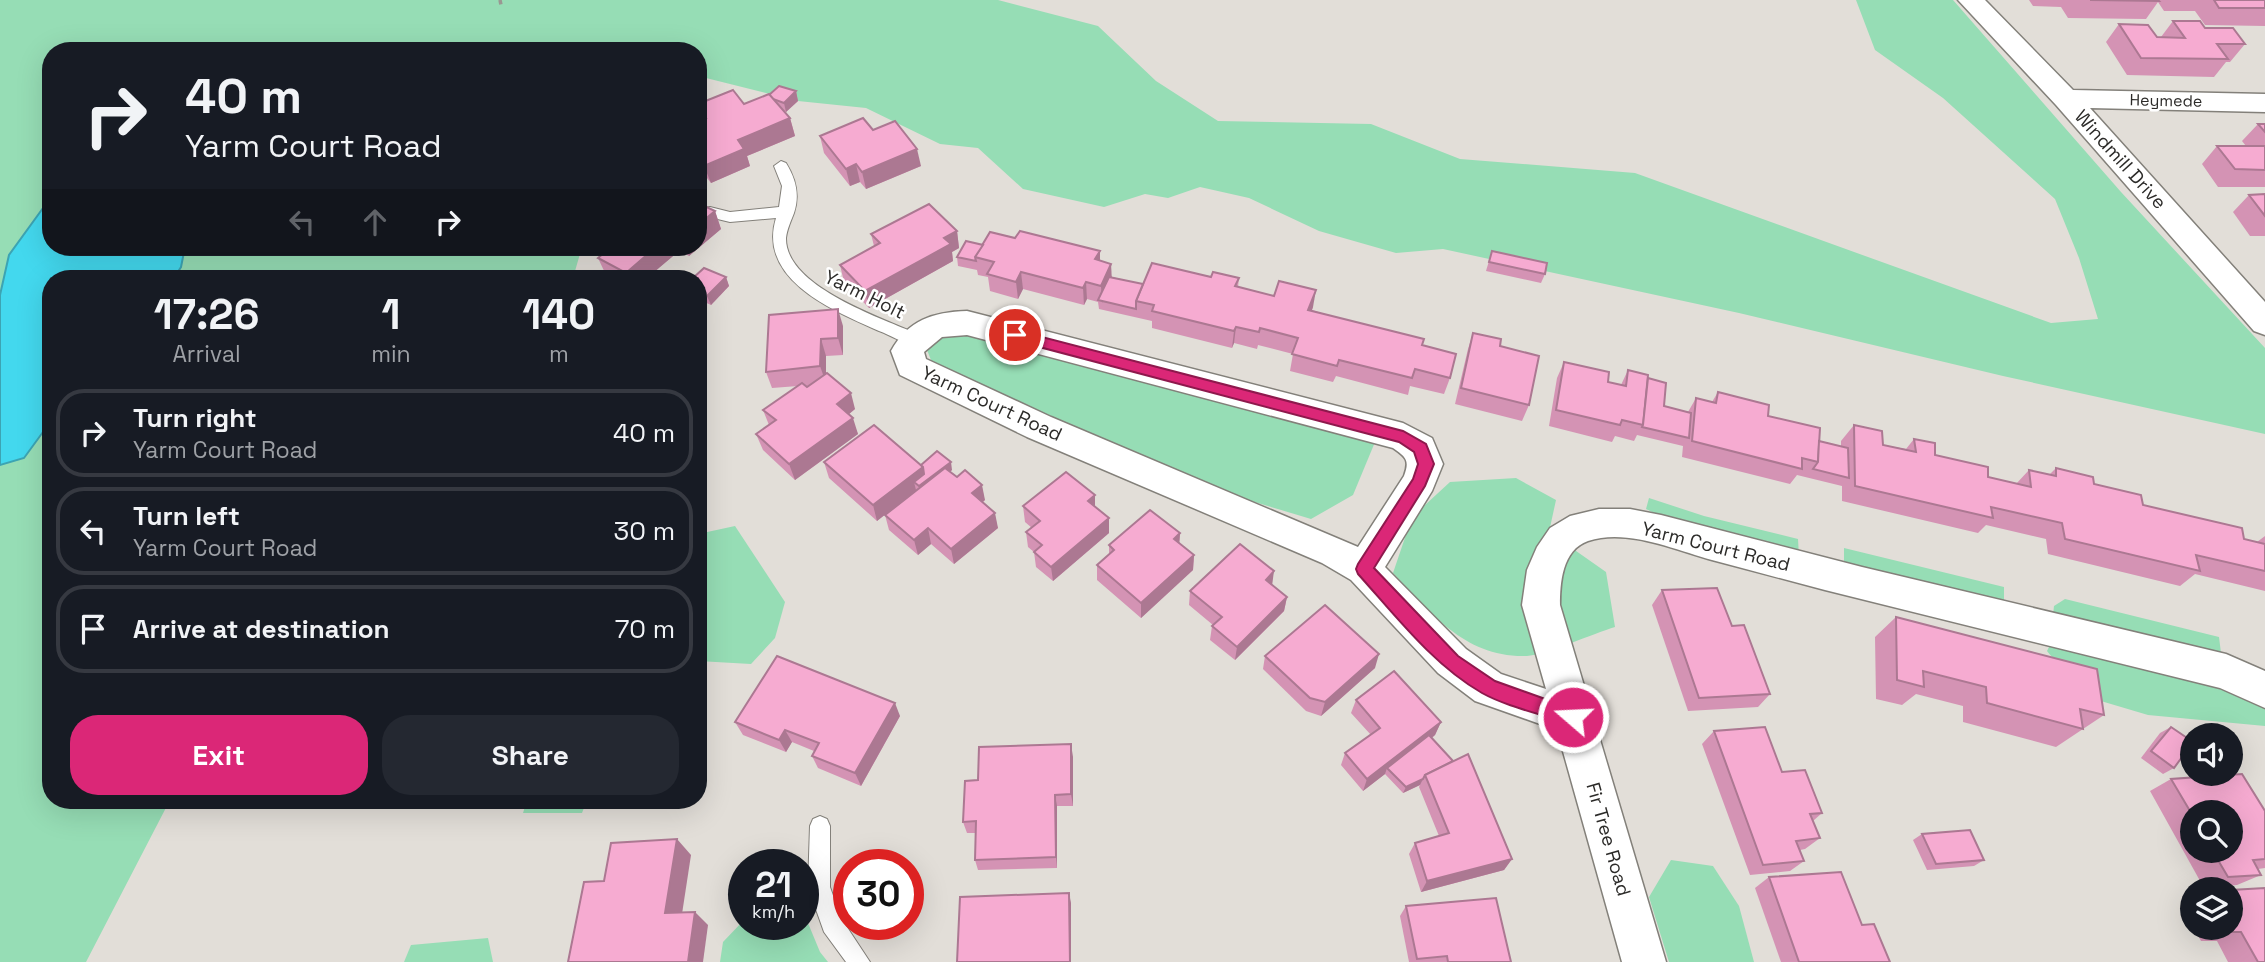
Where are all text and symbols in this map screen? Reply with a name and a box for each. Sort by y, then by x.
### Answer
text: 40 m [185,65,302,127]
icon: right [70,70,161,161]
street label: Heymede [2129,89,2203,112]
street label: Windmill Drive [2069,104,2172,214]
text: Yarm Court Road [185,126,442,166]
icon: left [283,203,321,241]
icon: ahead [356,203,394,241]
icon: right [429,203,467,241]
street label: Yarm Holt [820,264,909,325]
text: 17:26 [154,288,259,341]
text: 1 [381,288,400,341]
text: 140 [522,288,595,341]
pin [985,305,1045,365]
icon: arrive [996,316,1034,354]
text: Arrival [172,339,241,369]
text: min [371,339,411,369]
text: m [549,339,569,369]
street label: Yarm Court Road [917,360,1066,447]
text: Turn right [133,401,257,435]
icon: right [74,414,112,452]
text: 40 m [613,416,675,450]
text: Yarm Court Road [133,435,317,465]
text: Turn left [133,499,240,533]
icon: left [74,512,112,550]
text: 30 m [614,514,675,548]
street label: Yarm Court Road [1639,516,1793,577]
text: Yarm Court Road [133,533,317,563]
icon: arrive [74,610,112,648]
text: Arrive at destination [133,612,390,646]
text: 70 m [615,612,675,646]
position arrow [1536,680,1610,754]
button: Exit [70,715,368,795]
button: Share [382,715,679,795]
map controls [2180,723,2243,940]
button: sound [2180,723,2243,786]
street label: Fir Tree Road [1580,779,1637,899]
button: search [2180,800,2243,863]
speed limit sign: 30 [833,849,924,940]
text: 21 [755,863,792,907]
button: layers [2180,877,2243,940]
text: km/h [752,900,795,923]

